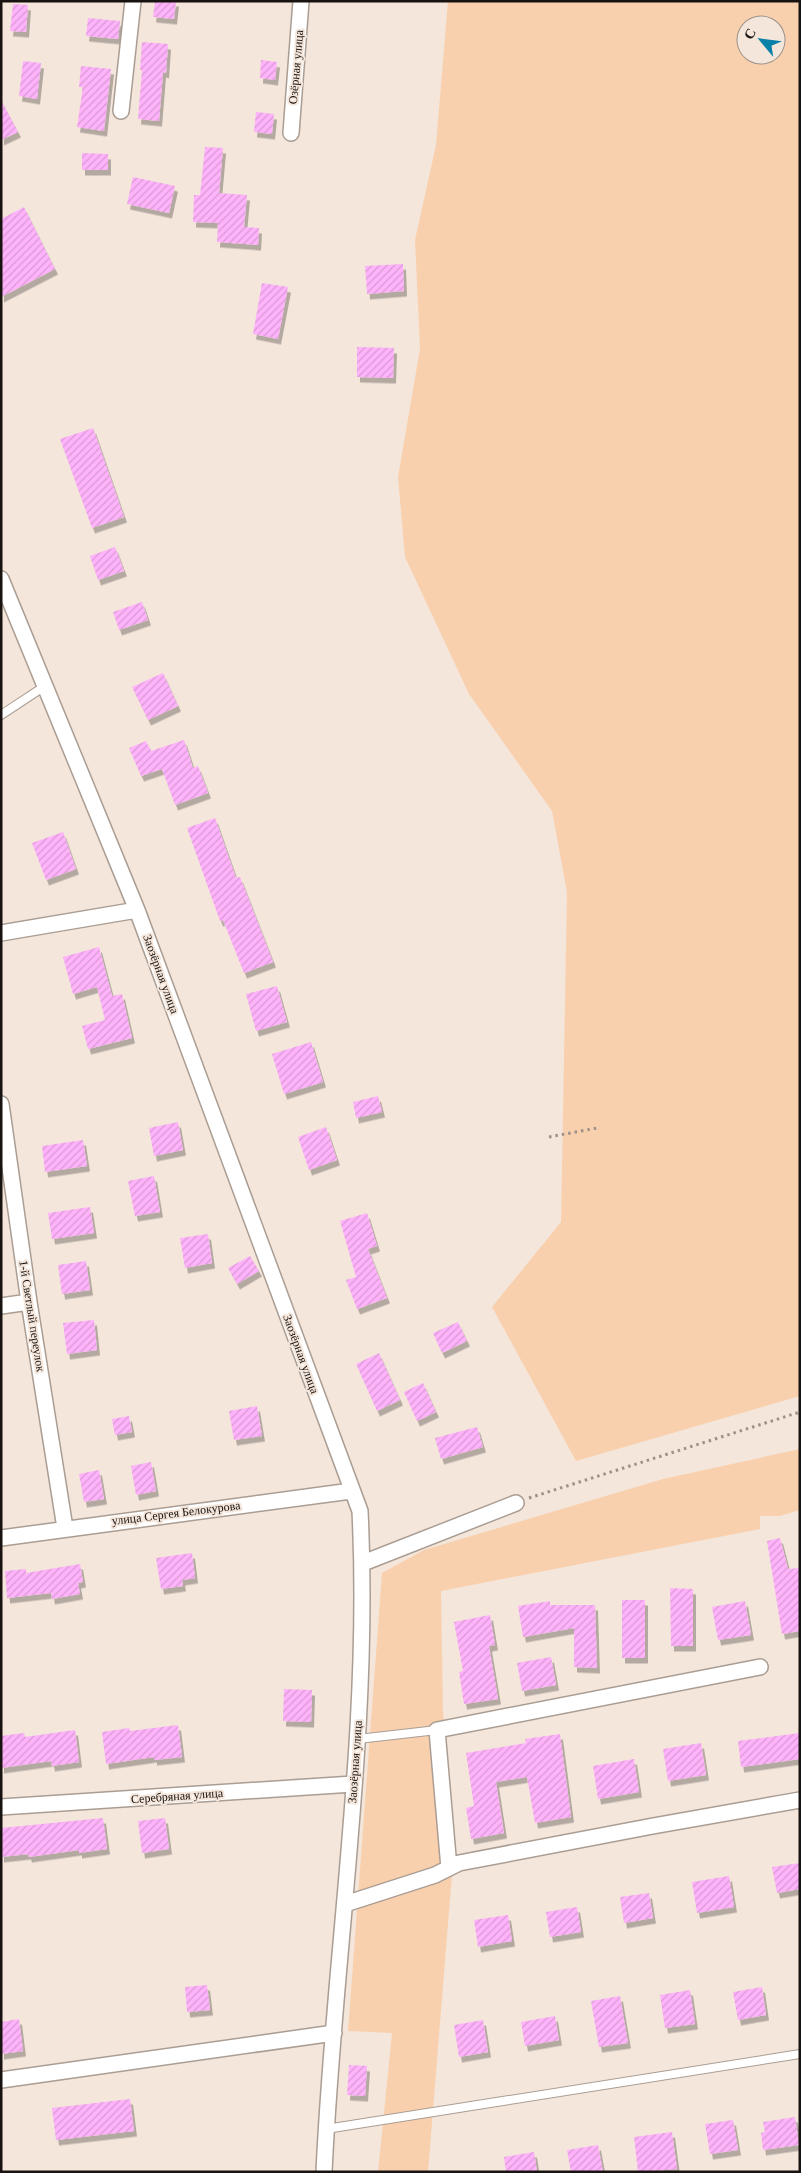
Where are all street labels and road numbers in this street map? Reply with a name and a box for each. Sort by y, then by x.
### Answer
street label: Озёрная улица [286,29,306,105]
street label: Заозёрная улица [140,932,182,1016]
street label: 1-й Светлый переулок [16,1259,48,1373]
street label: Заозёрная улица [280,1312,322,1396]
street label: улица Сергея Белокурова [111,1498,242,1528]
street label: Заозёрная улица [345,1719,365,1804]
street label: Серебряная улица [130,1786,224,1806]

